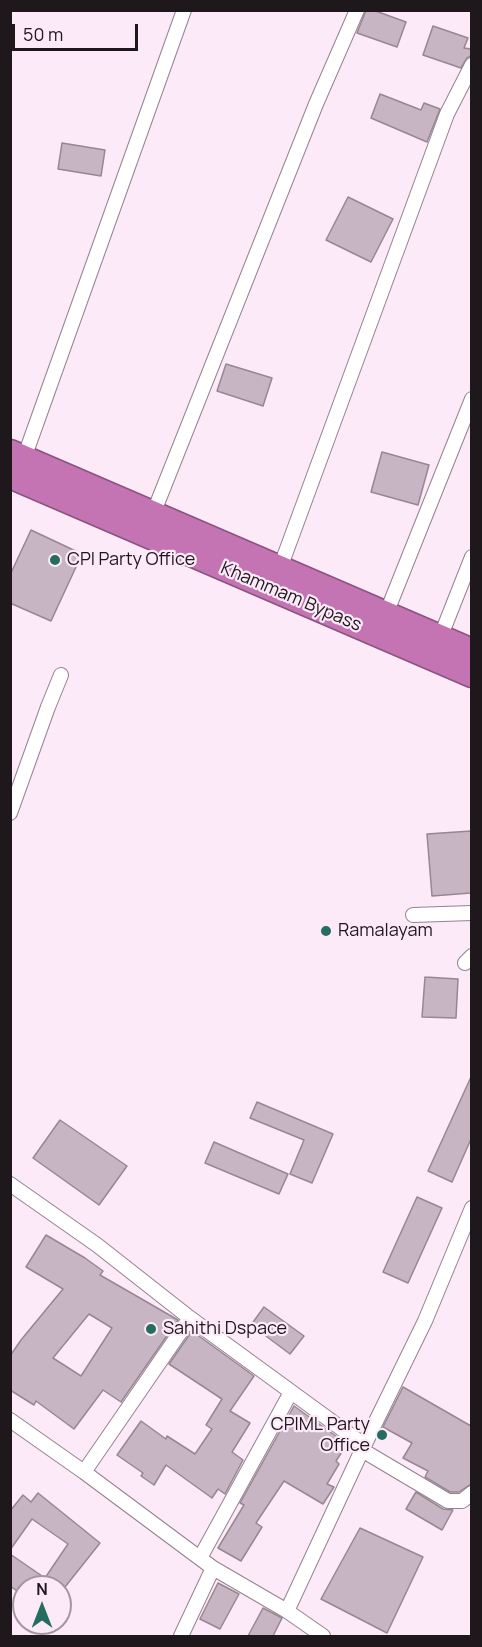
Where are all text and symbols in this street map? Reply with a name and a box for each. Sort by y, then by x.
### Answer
scale bar [15,12,141,50]
text: 50 m [23,22,63,46]
place label: CPI Party Office [67,549,195,571]
marker: CPI Party Office [48,553,62,567]
street label: Khammam Bypass [217,558,365,636]
place label: Ramalayam [338,920,433,942]
marker: Ramalayam [319,924,333,938]
place label: Sahithi Dspace [163,1318,287,1340]
marker: Sahithi Dspace [144,1322,158,1336]
place label: CPIML Party Office [271,1414,370,1456]
marker: CPIML Party Office [375,1428,389,1442]
north arrow [12,1575,72,1635]
text: N [36,1578,48,1600]

